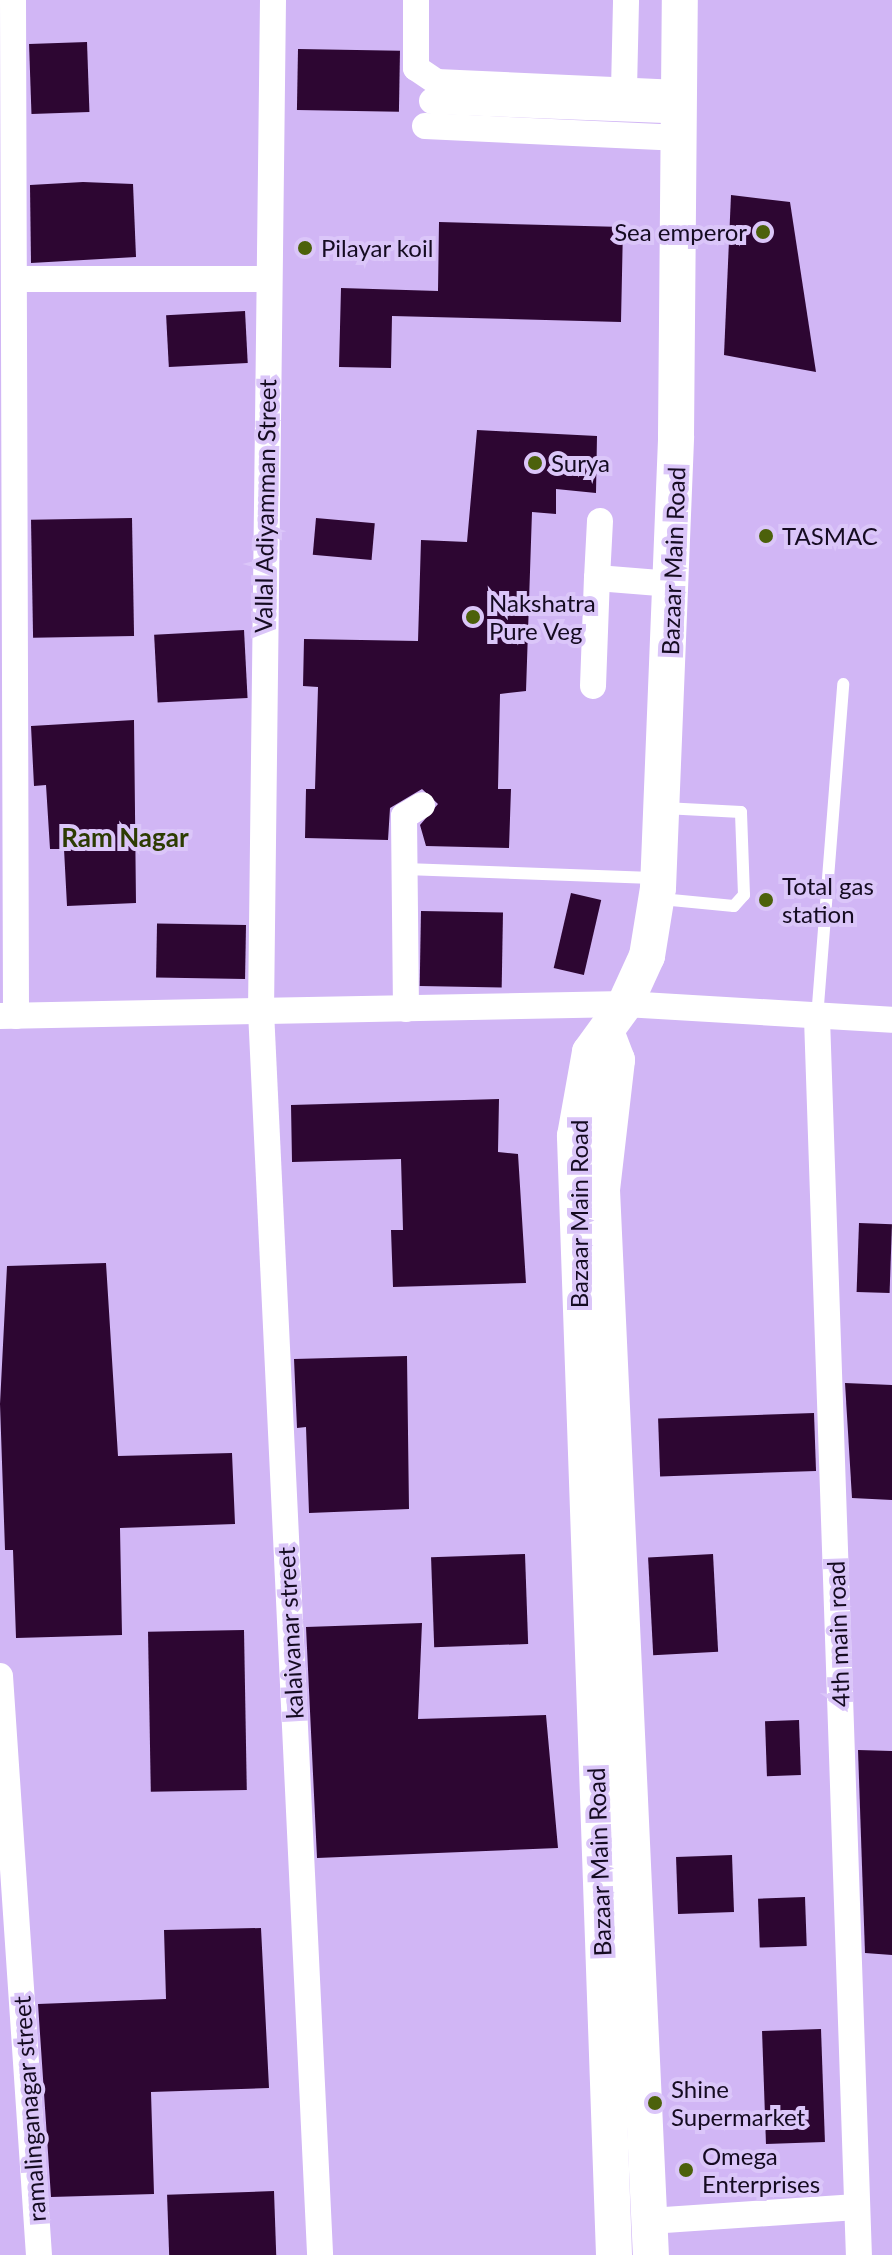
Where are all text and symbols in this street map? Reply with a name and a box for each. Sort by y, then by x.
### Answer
place label: Sea emperor [614,218,747,246]
marker: Sea emperor [754,223,772,241]
place label: Pilayar koil [321,234,434,262]
marker: Pilayar koil [296,239,314,257]
street label: Vallal Adiyamman Street [248,378,282,634]
place label: Surya [551,449,610,477]
marker: Surya [526,454,544,472]
street label: Bazaar Main Road [655,466,691,656]
place label: TASMAC [782,522,878,550]
marker: TASMAC [757,527,775,545]
place label: Nakshatra Pure Veg [489,589,596,645]
marker: Nakshatra Pure Veg [464,608,482,626]
district label: Ram Nagar [61,822,189,854]
place label: Total gas station [782,872,874,928]
marker: Total gas station [757,891,775,909]
street label: Bazaar Main Road [565,1119,593,1309]
street label: kalaivanar street [271,1546,309,1720]
street label: 4th main road [821,1560,855,1708]
street label: Bazaar Main Road [581,1767,617,1957]
street label: ramalinganagar street [7,1995,51,2223]
place label: Shine Supermarket [671,2075,805,2131]
marker: Shine Supermarket [646,2094,664,2112]
place label: Omega Enterprises [702,2142,820,2198]
marker: Omega Enterprises [677,2161,695,2179]

